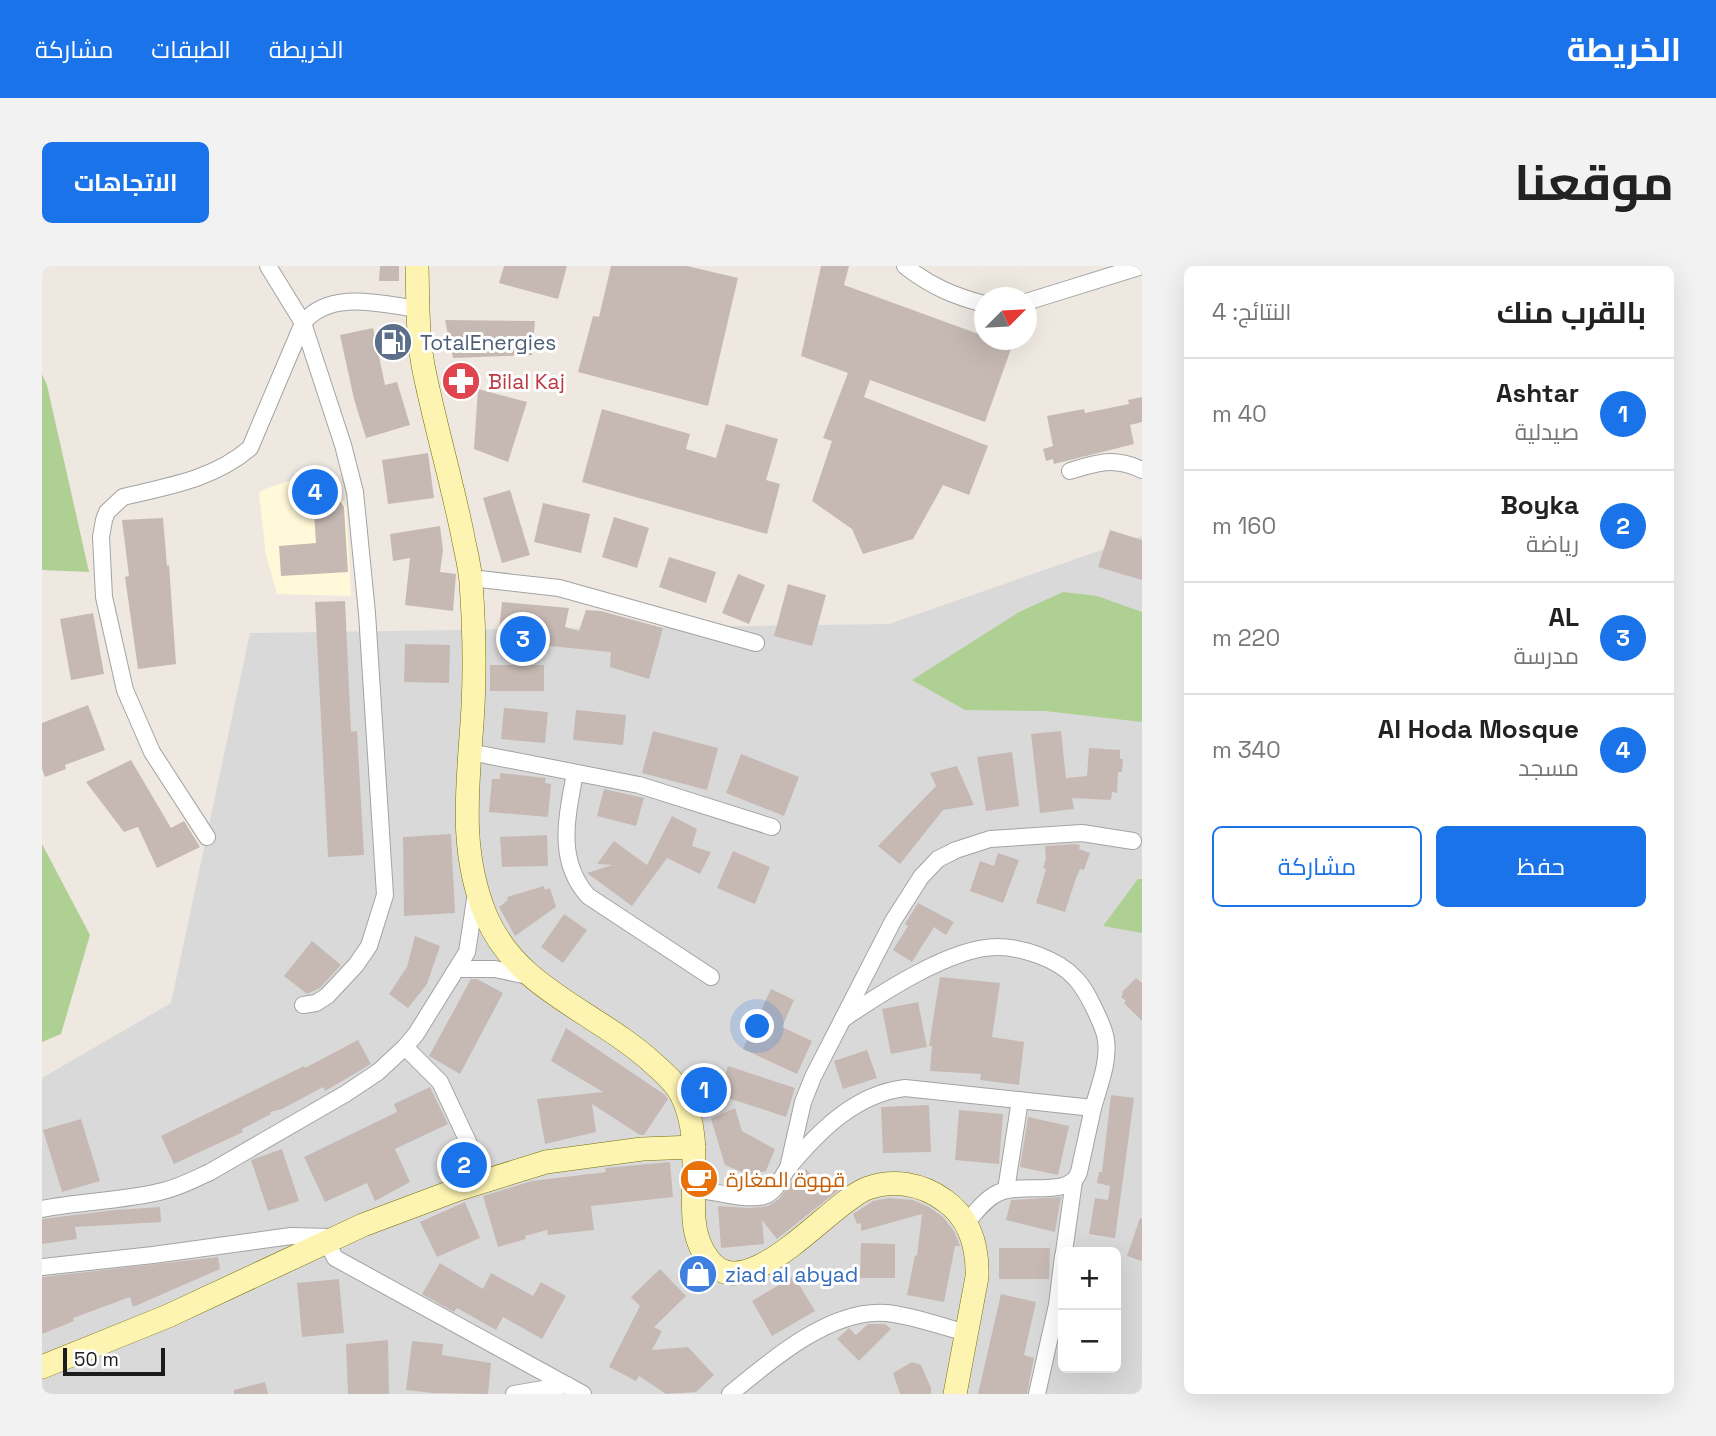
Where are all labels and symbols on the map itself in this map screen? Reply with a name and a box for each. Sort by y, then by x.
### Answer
north arrow [974,287,1037,350]
fuel station icon: TotalEnergies [372,321,414,363]
place label: TotalEnergies [420,329,556,356]
pharmacy icon: Bilal Kaj [440,360,482,402]
place label: Bilal Kaj [488,368,565,395]
pin: 4 [292,466,338,518]
pin: 3 [500,613,546,665]
your location [740,1009,774,1043]
pin: 1 [681,1064,727,1116]
pin: 2 [441,1139,487,1191]
cafe icon: قهوة المغارة [678,1158,720,1200]
place label: قهوة المغارة [726,1166,845,1193]
shop icon: ziad al abyad [677,1253,719,1295]
place label: ziad al abyad [725,1261,858,1288]
scale bar [63,1345,164,1377]

